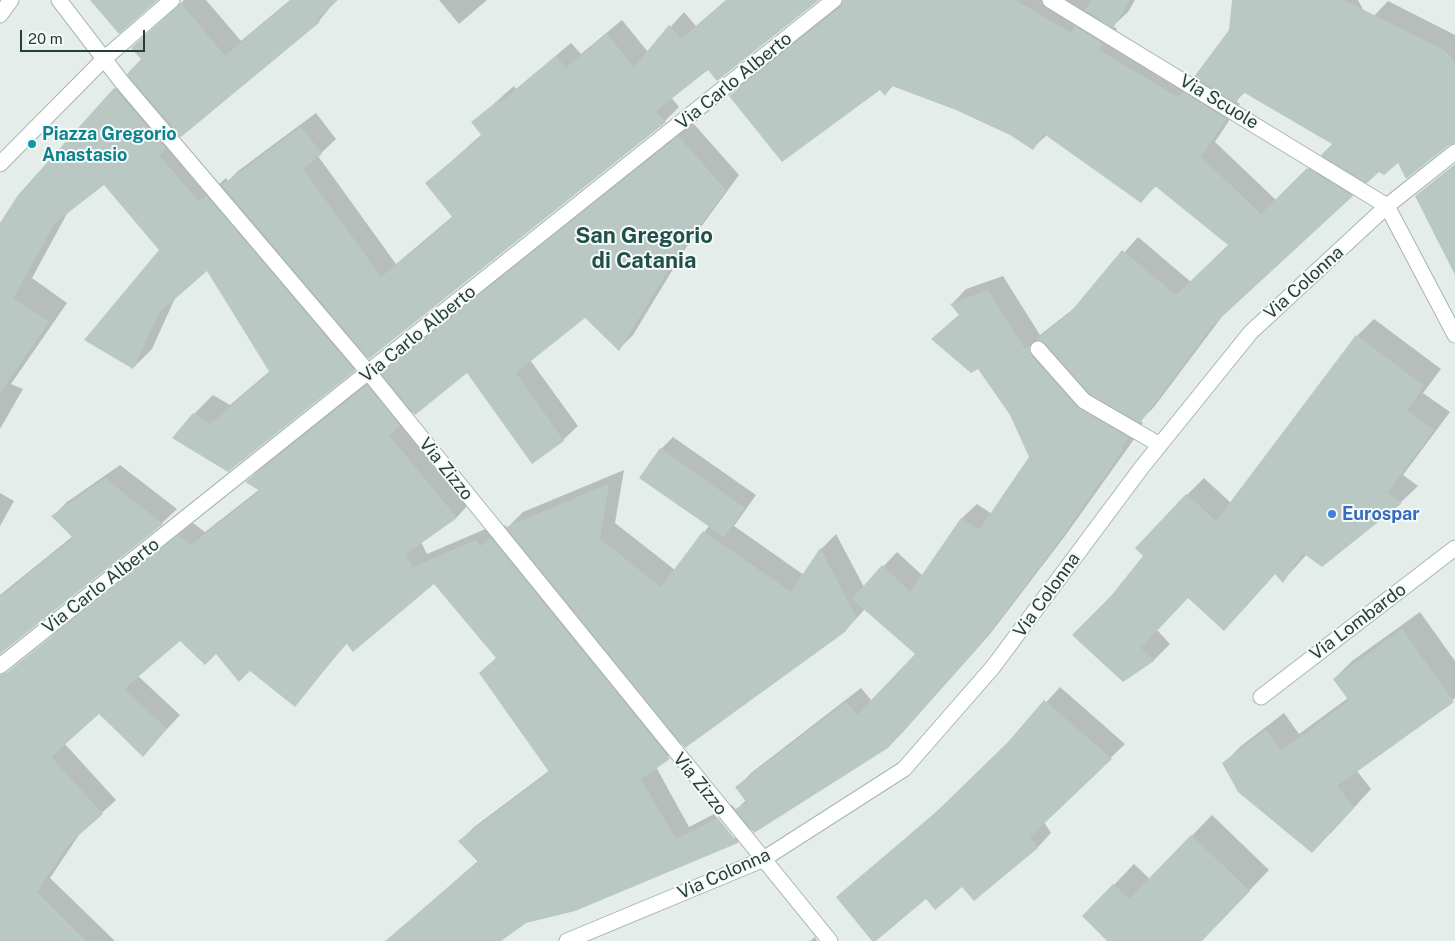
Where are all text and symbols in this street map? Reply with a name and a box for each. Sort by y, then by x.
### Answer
scale bar [22,20,148,52]
street label: Via Carlo Alberto [672,28,796,134]
text: 20 m [28,30,63,47]
street label: Via Scuole [1175,70,1263,134]
place label: Piazza Gregorio Anastasio [42,123,177,166]
marker: Piazza Gregorio Anastasio [26,138,38,150]
district label: San Gregorio di Catania [575,223,713,274]
street label: Via Colonna [1260,242,1348,324]
street label: Via Carlo Alberto [356,281,480,387]
street label: Via Zizzo [414,433,478,505]
place label: Eurospar [1342,503,1420,525]
marker: Eurospar [1326,508,1338,520]
street label: Via Carlo Alberto [38,534,164,638]
street label: Via Colonna [1009,548,1085,642]
street label: Via Lombardo [1306,579,1410,665]
street label: Via Zizzo [668,748,732,820]
street label: Via Colonna [674,844,774,904]

